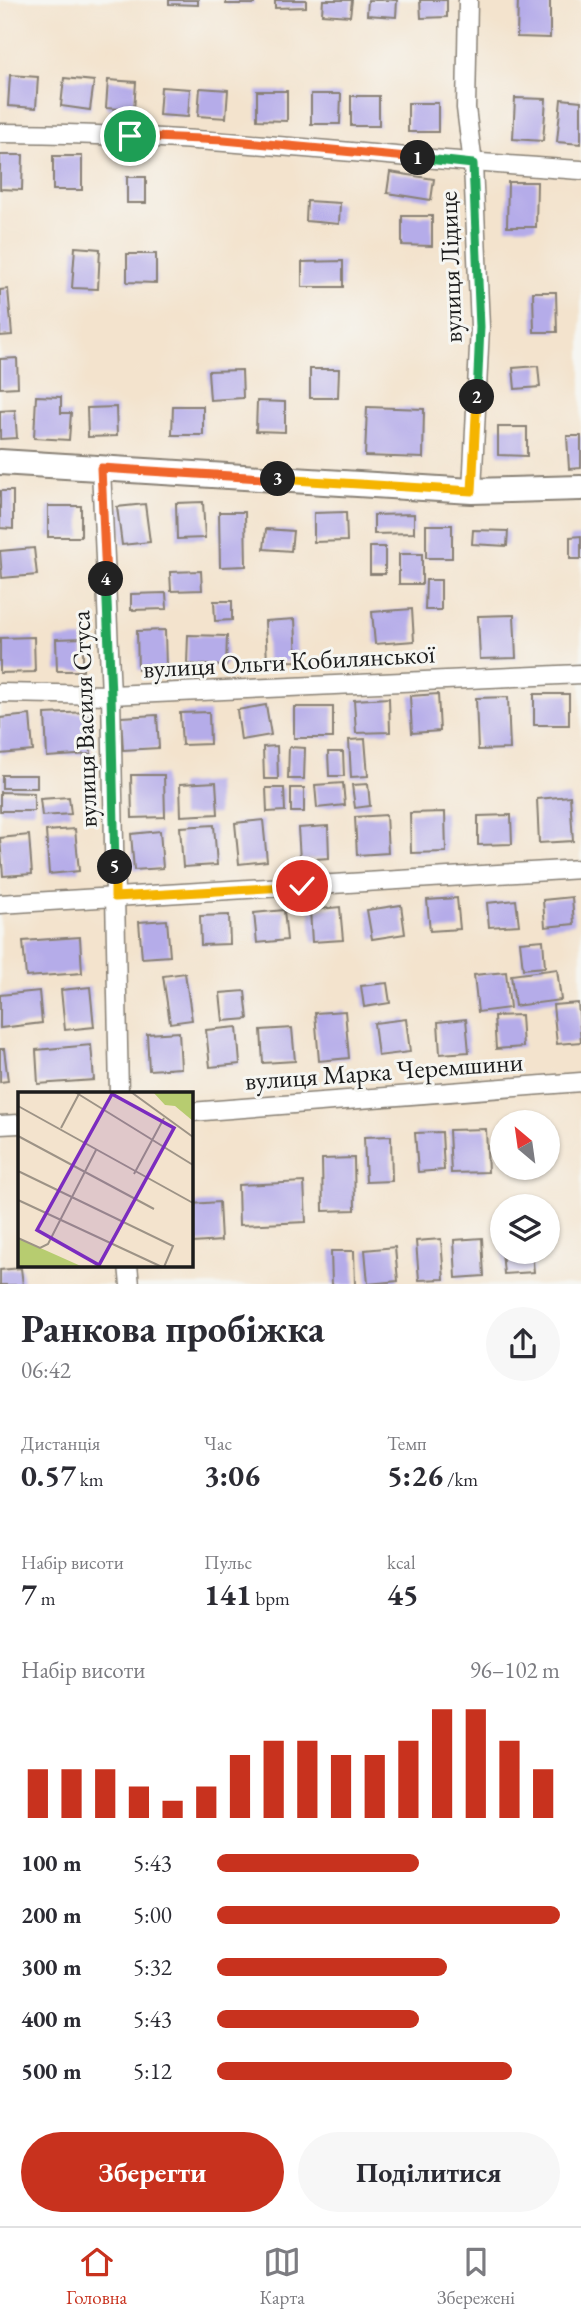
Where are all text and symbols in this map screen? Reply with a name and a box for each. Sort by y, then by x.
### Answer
pin [100,106,160,166]
icon: arrive [111,117,149,155]
pin: 1 [400,140,436,176]
text: 1 [412,145,423,170]
street label: вулиця Лідице [430,191,470,343]
pin: 2 [460,380,494,414]
text: 2 [471,384,482,409]
pin: 3 [260,462,296,496]
text: 3 [272,466,283,491]
pin: 4 [88,562,124,596]
text: 4 [100,566,111,591]
street label: вулиця Василя Стуса [63,609,105,828]
street label: вулиця Ольги Кобилянської [142,636,437,686]
pin: 5 [97,850,132,884]
text: 5 [109,854,120,879]
pin [272,856,332,916]
icon: check [283,867,321,905]
street label: вулиця Марка Черемшини [244,1044,525,1098]
inset map [18,1092,192,1267]
north arrow [490,1110,560,1180]
map controls [490,1110,560,1264]
button: layers [490,1194,560,1264]
text: Ранкова пробіжка [21,1304,325,1353]
button: share [486,1307,560,1381]
text: 06:42 [21,1355,71,1385]
text: Дистанція [21,1431,100,1456]
text: Час [204,1431,232,1456]
text: Темп [387,1431,427,1456]
text: 0.57 [21,1456,76,1495]
text: 3:06 [204,1456,260,1495]
text: 5:26 [387,1456,443,1495]
text: km [76,1467,104,1492]
text: /km [443,1467,478,1492]
text: Набір висоти [21,1550,124,1575]
text: Пульс [204,1550,252,1575]
text: kcal [387,1550,416,1575]
text: 7 [21,1575,37,1614]
text: 141 [204,1575,252,1614]
text: 45 [387,1575,419,1614]
text: m [37,1586,55,1611]
text: bpm [252,1586,290,1611]
text: Набір висоти [21,1655,145,1685]
text: 96–102 m [470,1655,560,1685]
text: 100 m [21,1848,82,1878]
text: 5:43 [133,1848,172,1878]
text: 200 m [21,1900,82,1930]
text: 5:00 [133,1900,172,1930]
text: 300 m [21,1952,82,1982]
text: 5:32 [133,1952,172,1982]
text: 400 m [21,2004,82,2034]
text: 5:43 [133,2004,172,2034]
text: 500 m [21,2056,82,2086]
text: 5:12 [133,2056,172,2086]
button: Зберегти [21,2132,284,2212]
button: Поділитися [298,2132,560,2212]
tab: Головна [66,2243,127,2310]
tab: Карта [259,2243,305,2310]
tab: Збережені [437,2243,515,2310]

